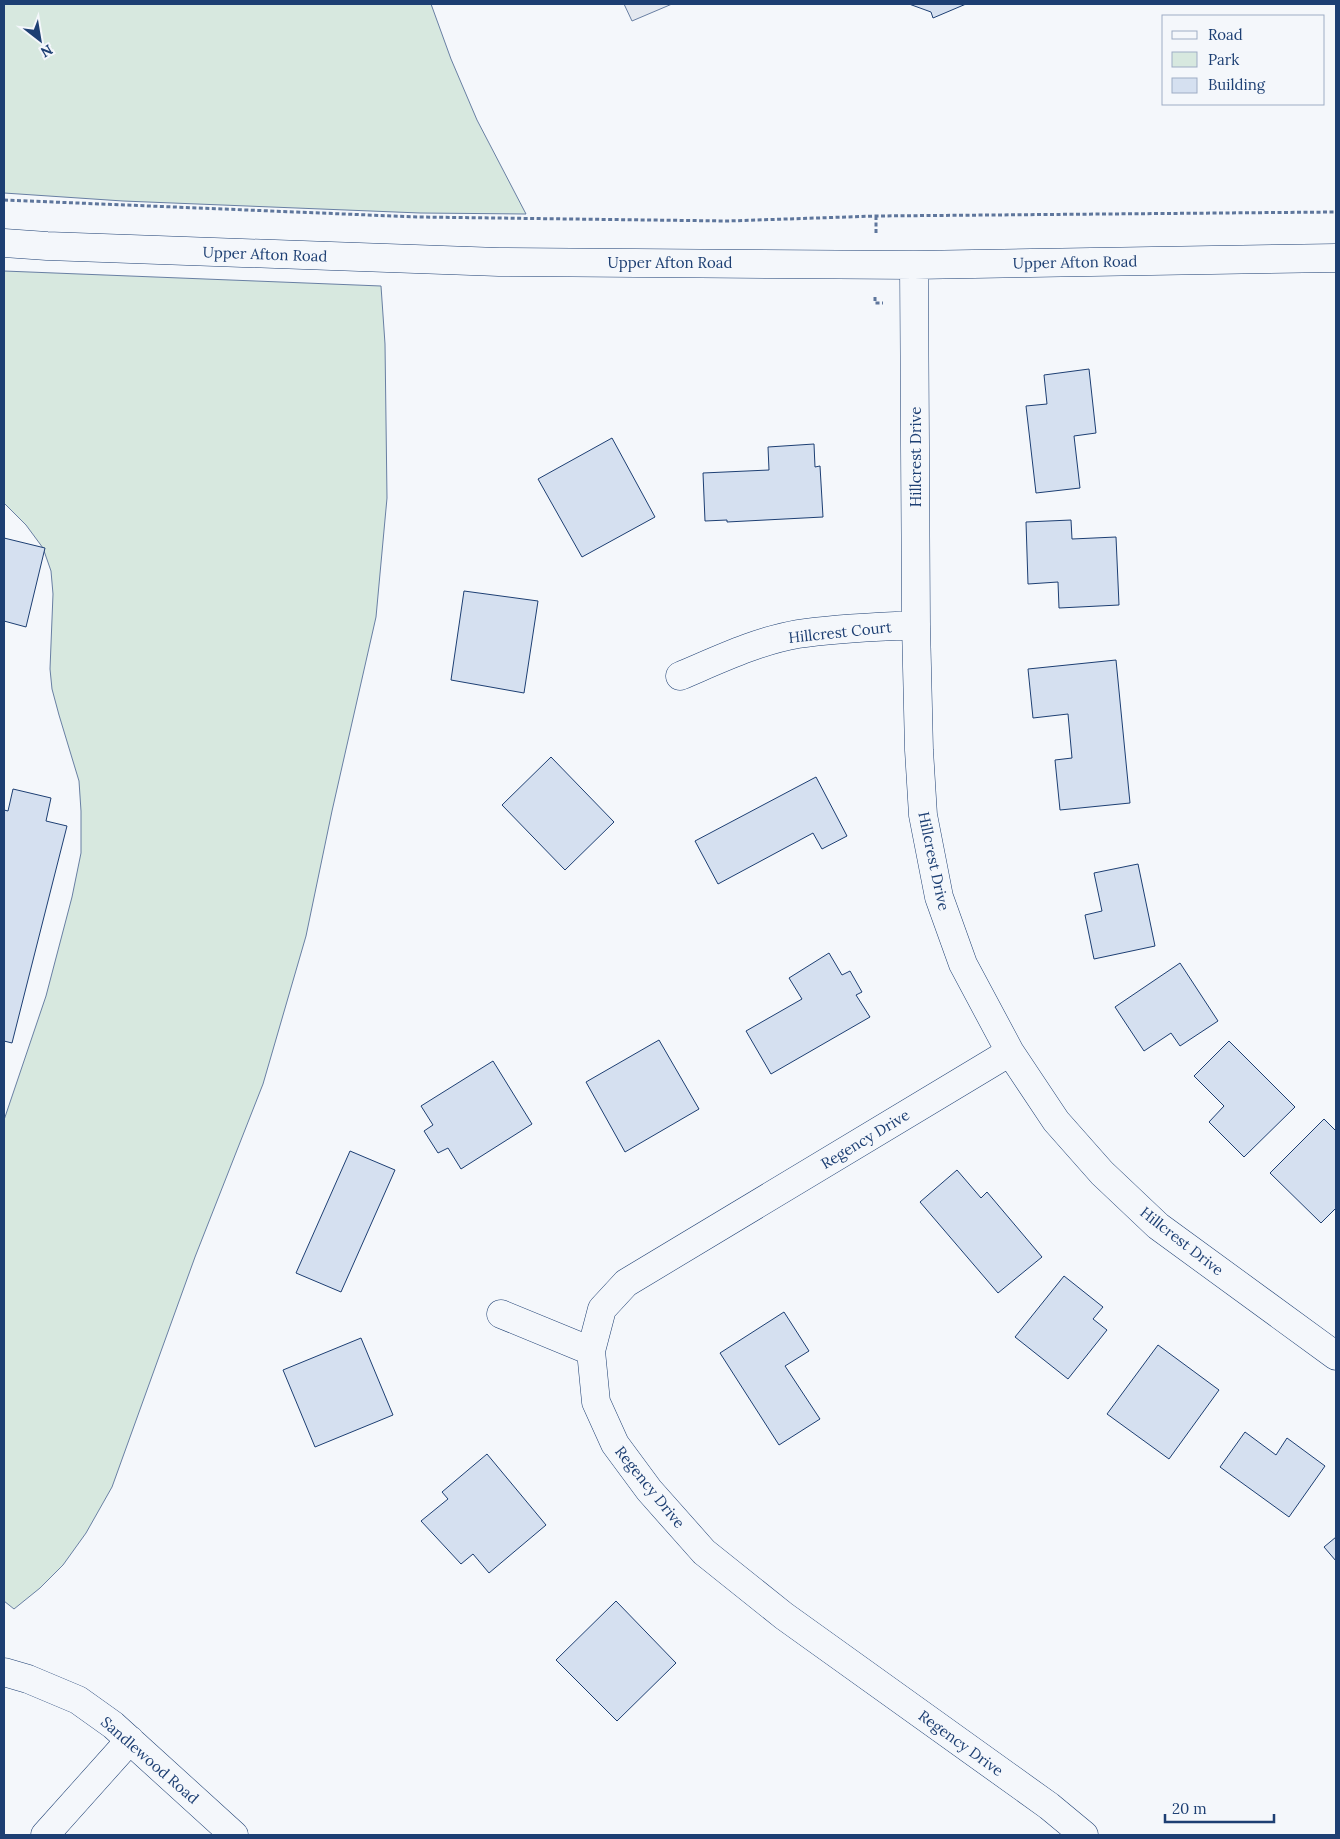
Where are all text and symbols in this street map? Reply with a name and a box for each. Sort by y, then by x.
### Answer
north arrow [15,15,65,65]
legend [1162,15,1325,105]
text: Road [1208,25,1243,44]
text: N [37,41,56,62]
text: Park [1208,50,1239,69]
text: Building [1208,75,1266,94]
street label: Upper Afton Road [202,242,328,266]
street label: Upper Afton Road [1012,251,1138,273]
street label: Upper Afton Road [608,253,732,272]
street label: Hillcrest Drive [906,407,925,507]
street label: Hillcrest Court [787,617,893,647]
street label: Hillcrest Drive [914,810,954,912]
street label: Regency Drive [817,1105,913,1173]
street label: Hillcrest Drive [1136,1203,1228,1279]
street label: Regency Drive [611,1442,689,1532]
street label: Regency Drive [915,1706,1007,1780]
street label: Sandlewood Road [97,1712,203,1808]
scale bar [1165,1792,1274,1824]
text: 20 m [1172,1799,1207,1818]

